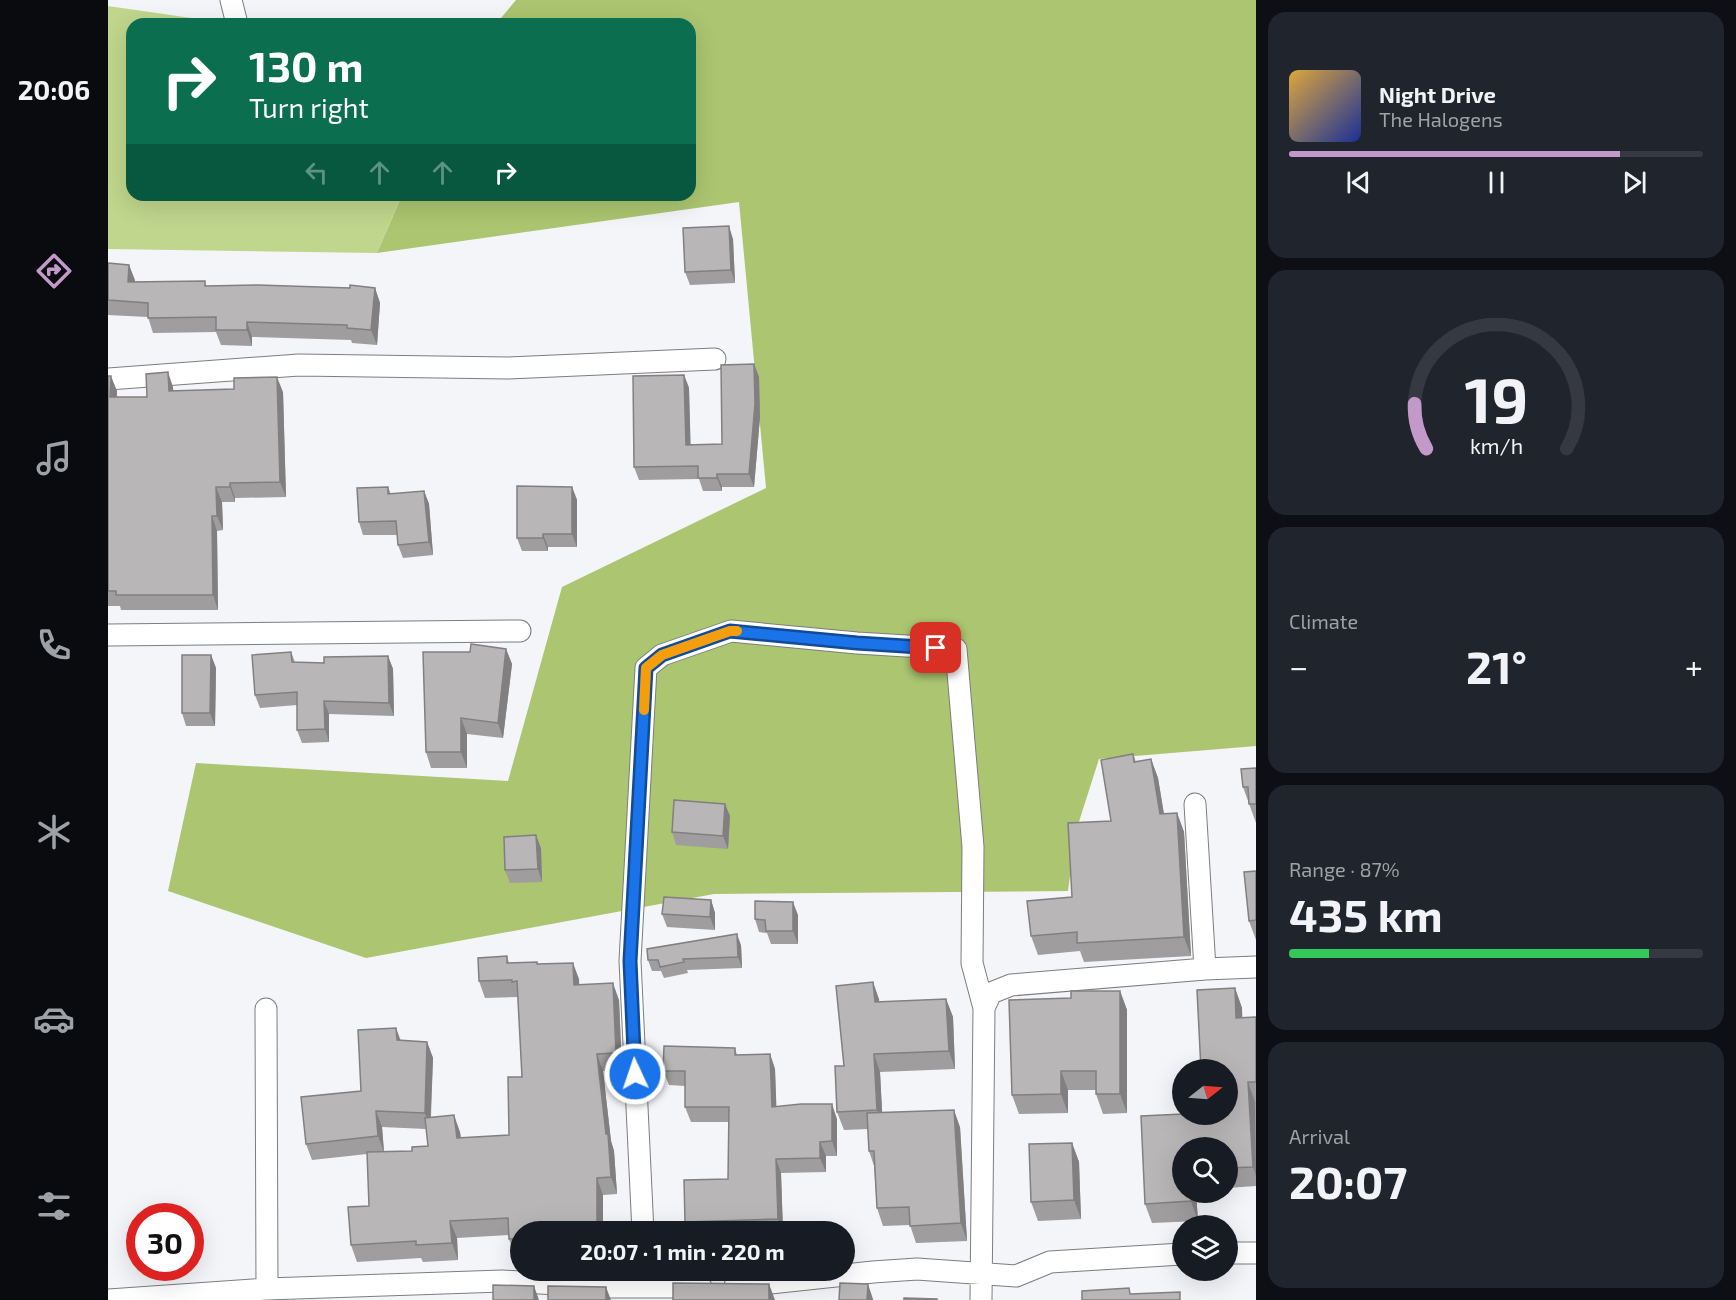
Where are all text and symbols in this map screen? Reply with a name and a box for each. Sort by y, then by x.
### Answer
text: 130 m [249,40,364,90]
icon: right [150,42,228,120]
text: 20:06 [18,73,90,105]
text: Night Drive [1379,81,1496,107]
text: Turn right [249,91,369,123]
text: The Halogens [1379,107,1503,131]
icon: left [300,156,333,189]
icon: ahead [363,156,396,189]
icon: ahead [426,156,459,189]
icon: right [489,156,522,189]
icon: previous [1342,166,1375,199]
icon: pause [1480,166,1513,199]
icon: next [1618,166,1651,199]
icon: directions [33,250,75,292]
text: 19 [1464,362,1528,437]
text: km/h [1469,434,1523,459]
icon: music [33,437,75,479]
text: Climate [1289,609,1358,633]
pin [910,622,961,673]
icon: phone [33,624,75,666]
icon: arrive [919,631,952,664]
text: 21° [1466,639,1527,693]
text: − [1289,646,1308,686]
text: + [1685,646,1703,686]
icon: climate [33,811,75,853]
text: Range · 87% [1289,857,1400,881]
text: 435 km [1289,887,1443,941]
icon: car [33,998,75,1040]
position arrow [603,1042,667,1106]
north arrow [1172,1059,1238,1125]
map controls [1172,1059,1238,1281]
text: Arrival [1289,1124,1350,1148]
button: search [1172,1137,1238,1203]
text: 20:07 [1289,1154,1407,1208]
icon: filters [33,1185,75,1227]
speed limit sign: 30 [126,1203,204,1281]
button: layers [1172,1215,1238,1281]
text: 20:07 · 1 min · 220 m [580,1238,785,1264]

